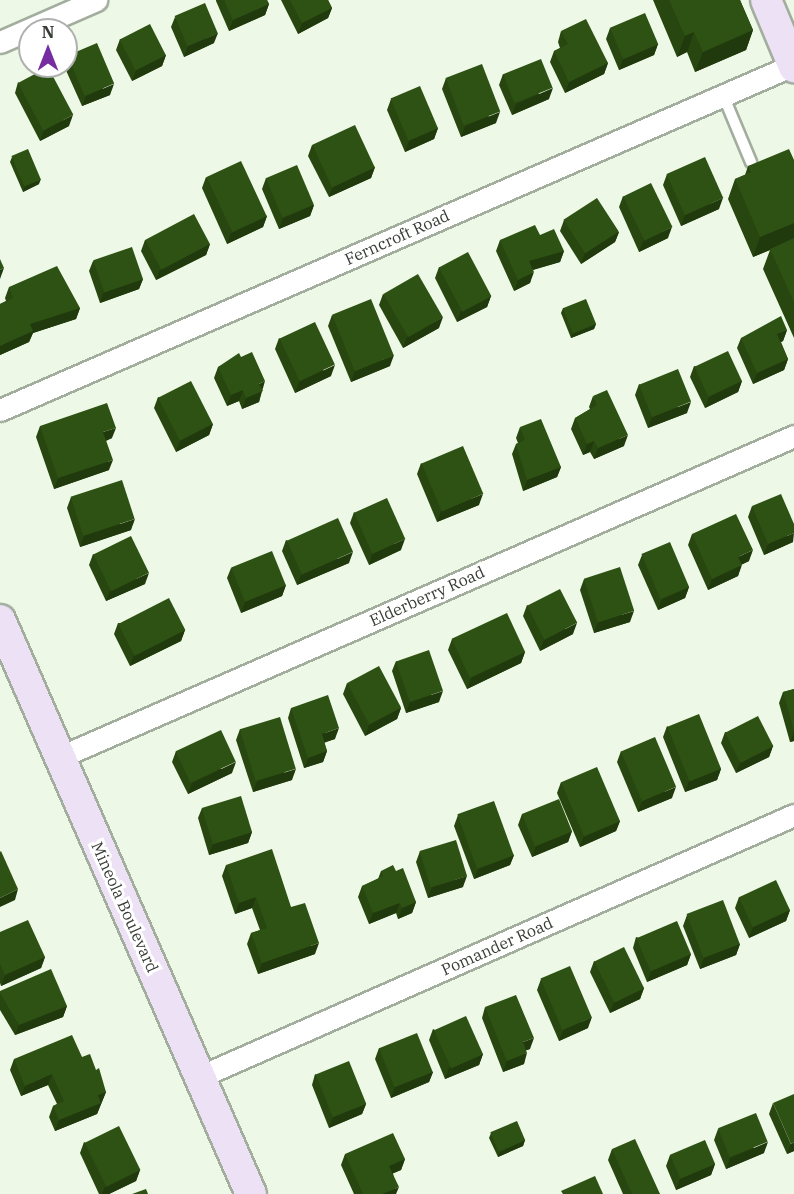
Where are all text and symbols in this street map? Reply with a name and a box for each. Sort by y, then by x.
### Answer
north arrow [18,18,78,78]
text: N [42,22,54,42]
street label: Ferncroft Road [342,205,452,269]
street label: Elderberry Road [367,562,487,630]
street label: Mineola Boulevard [88,839,162,975]
street label: Pomander Road [438,913,556,979]

